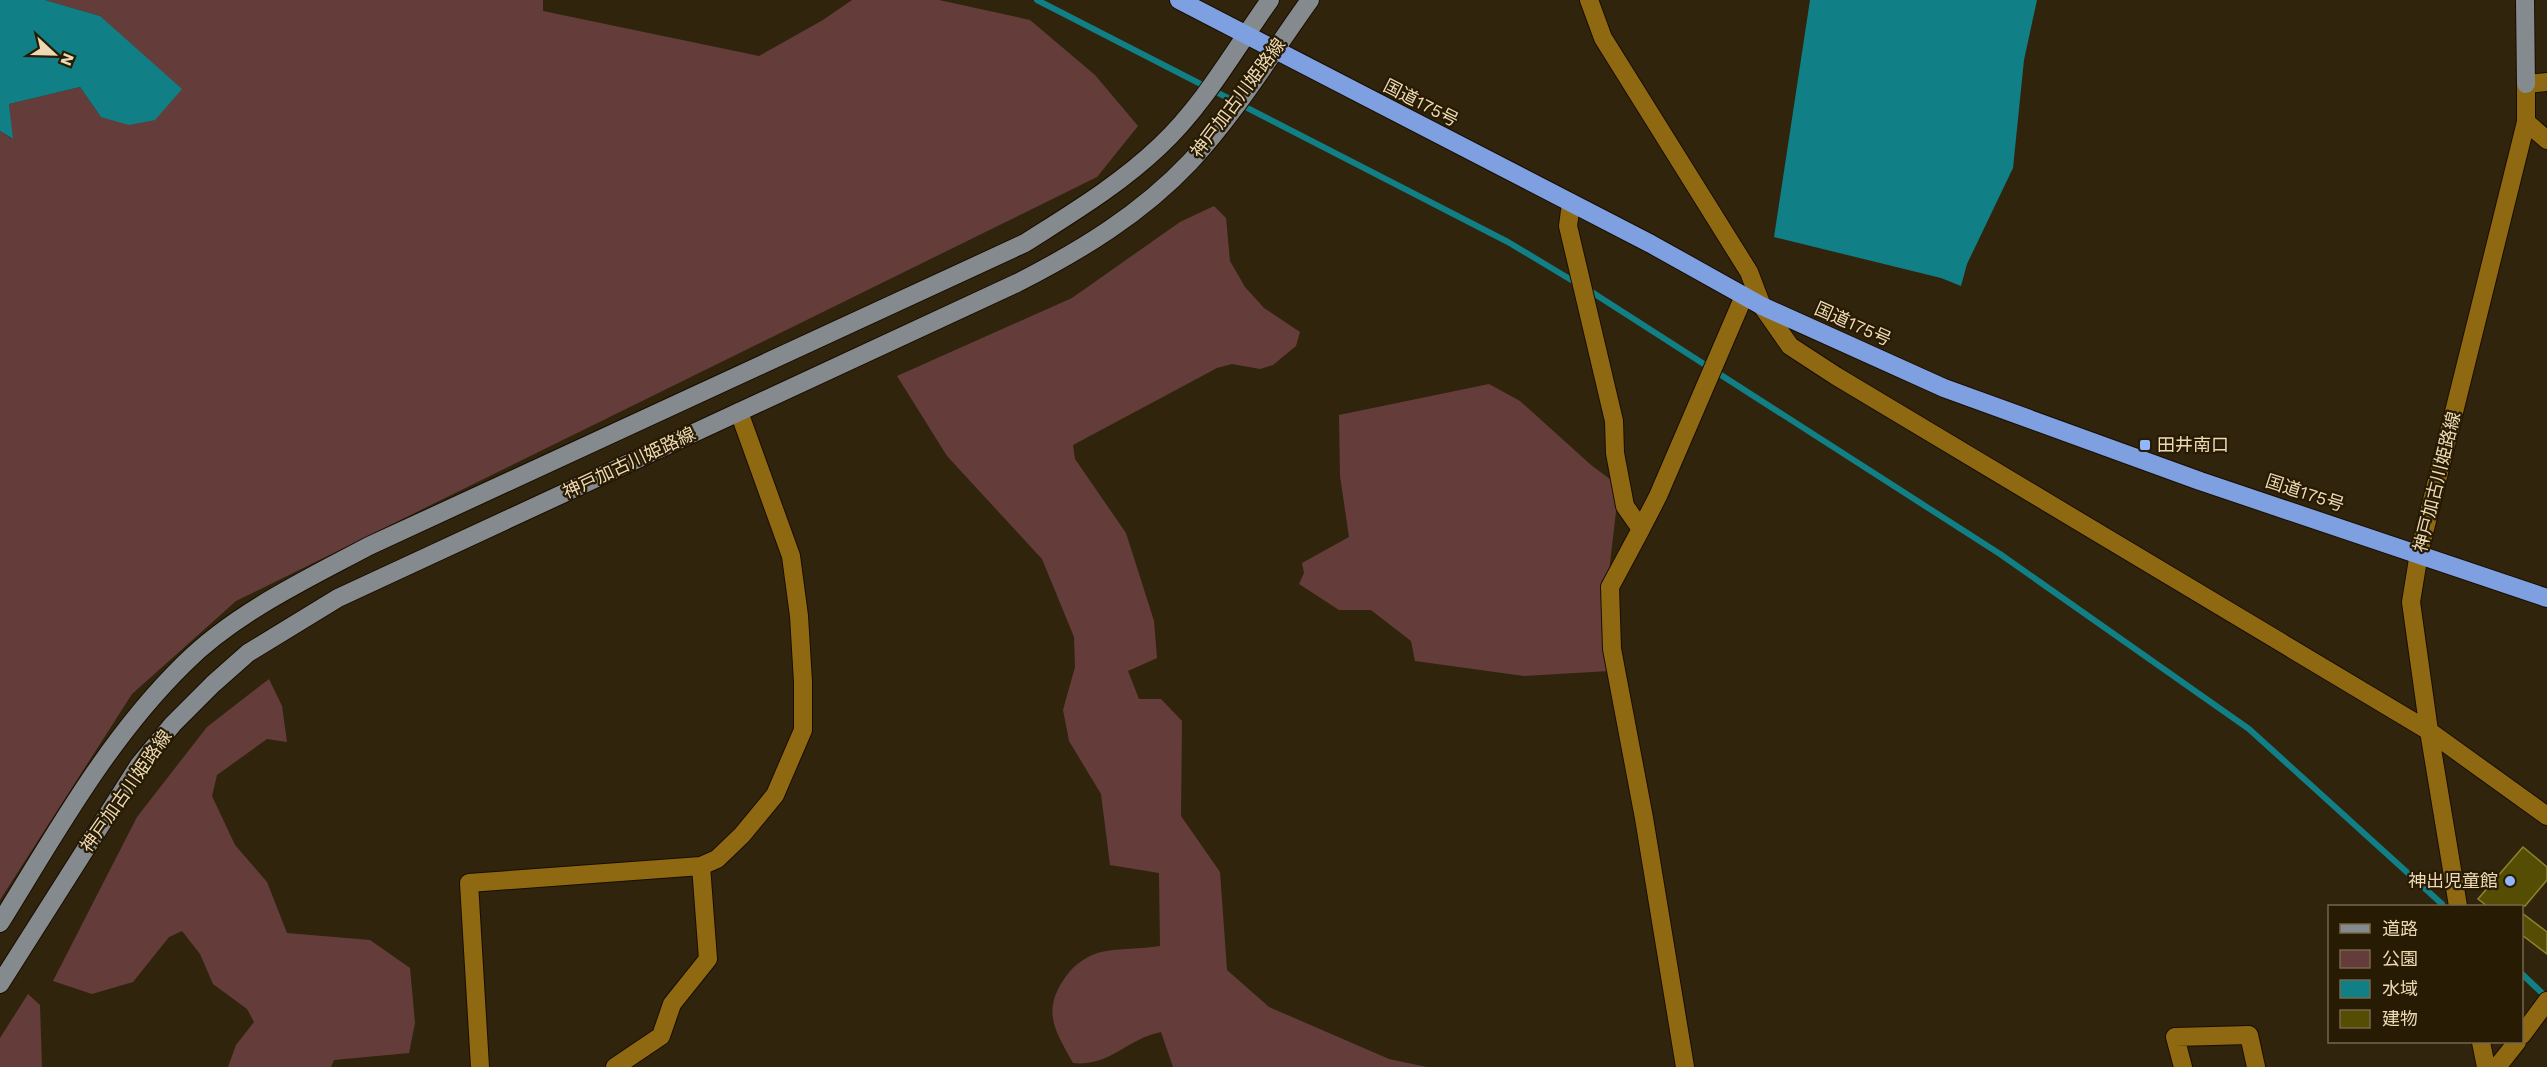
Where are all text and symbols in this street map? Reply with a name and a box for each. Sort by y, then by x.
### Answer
north arrow [24,24,84,84]
street label: 神戸加古川姫路線 [1186,34,1289,162]
text: N [56,50,78,68]
street label: 国道175号 [1380,75,1462,130]
street label: 国道175号 [1812,297,1895,350]
street label: 神戸加古川姫路線 [2409,409,2464,554]
street label: 神戸加古川姫路線 [559,423,698,502]
place label: 田井南口 [2157,434,2229,455]
marker: 田井南口 [2138,438,2152,452]
street label: 国道175号 [2263,470,2347,515]
street label: 神戸加古川姫路線 [76,726,175,856]
place label: 神出児童館 [2408,870,2498,891]
marker: 神出児童館 [2503,874,2517,888]
legend [2328,905,2523,1043]
text: 道路 [2382,918,2418,939]
text: 公園 [2382,948,2418,969]
text: 水域 [2382,978,2418,999]
text: 建物 [2382,1008,2418,1029]

